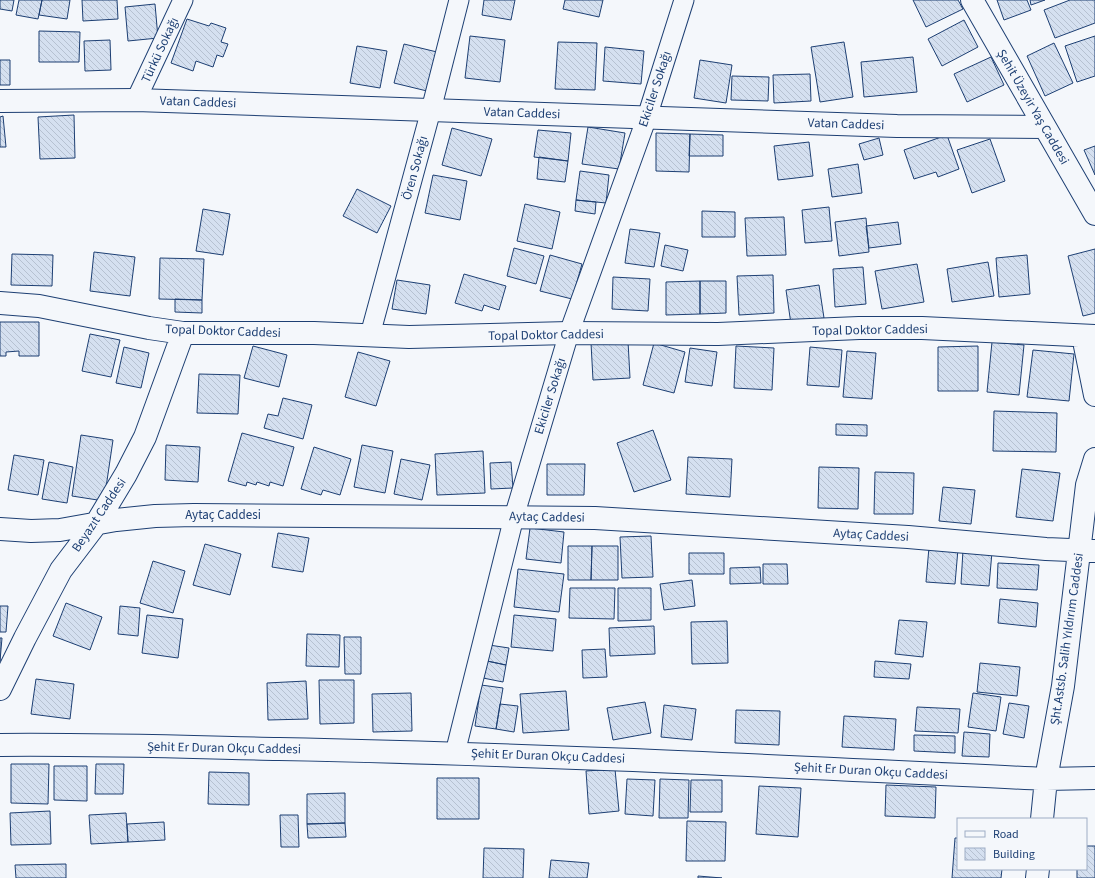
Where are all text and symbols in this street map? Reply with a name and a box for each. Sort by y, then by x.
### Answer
street label: Türkü Sokağı [137,14,183,86]
street label: Şehit Üzeyir Yaş Caddesi [993,46,1073,168]
street label: Ekiciler Sokağı [634,49,676,129]
street label: Vatan Caddesi [159,92,237,112]
street label: Vatan Caddesi [483,103,561,123]
street label: Vatan Caddesi [807,114,885,134]
street label: Ören Sokağı [398,134,432,202]
street label: Topal Doktor Caddesi [165,320,281,342]
street label: Topal Doktor Caddesi [812,320,928,340]
street label: Topal Doktor Caddesi [488,325,604,345]
street label: Ekiciler Sokağı [530,356,570,436]
street label: Beyazıt Caddesi [68,474,130,556]
street label: Aytaç Caddesi [185,506,261,524]
street label: Aytaç Caddesi [509,507,585,527]
street label: Aytaç Caddesi [833,524,909,546]
street label: Şht.Astsb. Salih Yıldırım Caddesi [1046,552,1088,726]
street label: Şehit Er Duran Okçu Caddesi [147,738,301,758]
street label: Şehit Er Duran Okçu Caddesi [471,744,625,768]
street label: Şehit Er Duran Okçu Caddesi [794,758,948,784]
legend [957,818,1087,870]
text: Road [993,826,1019,843]
text: Building [993,846,1035,863]

